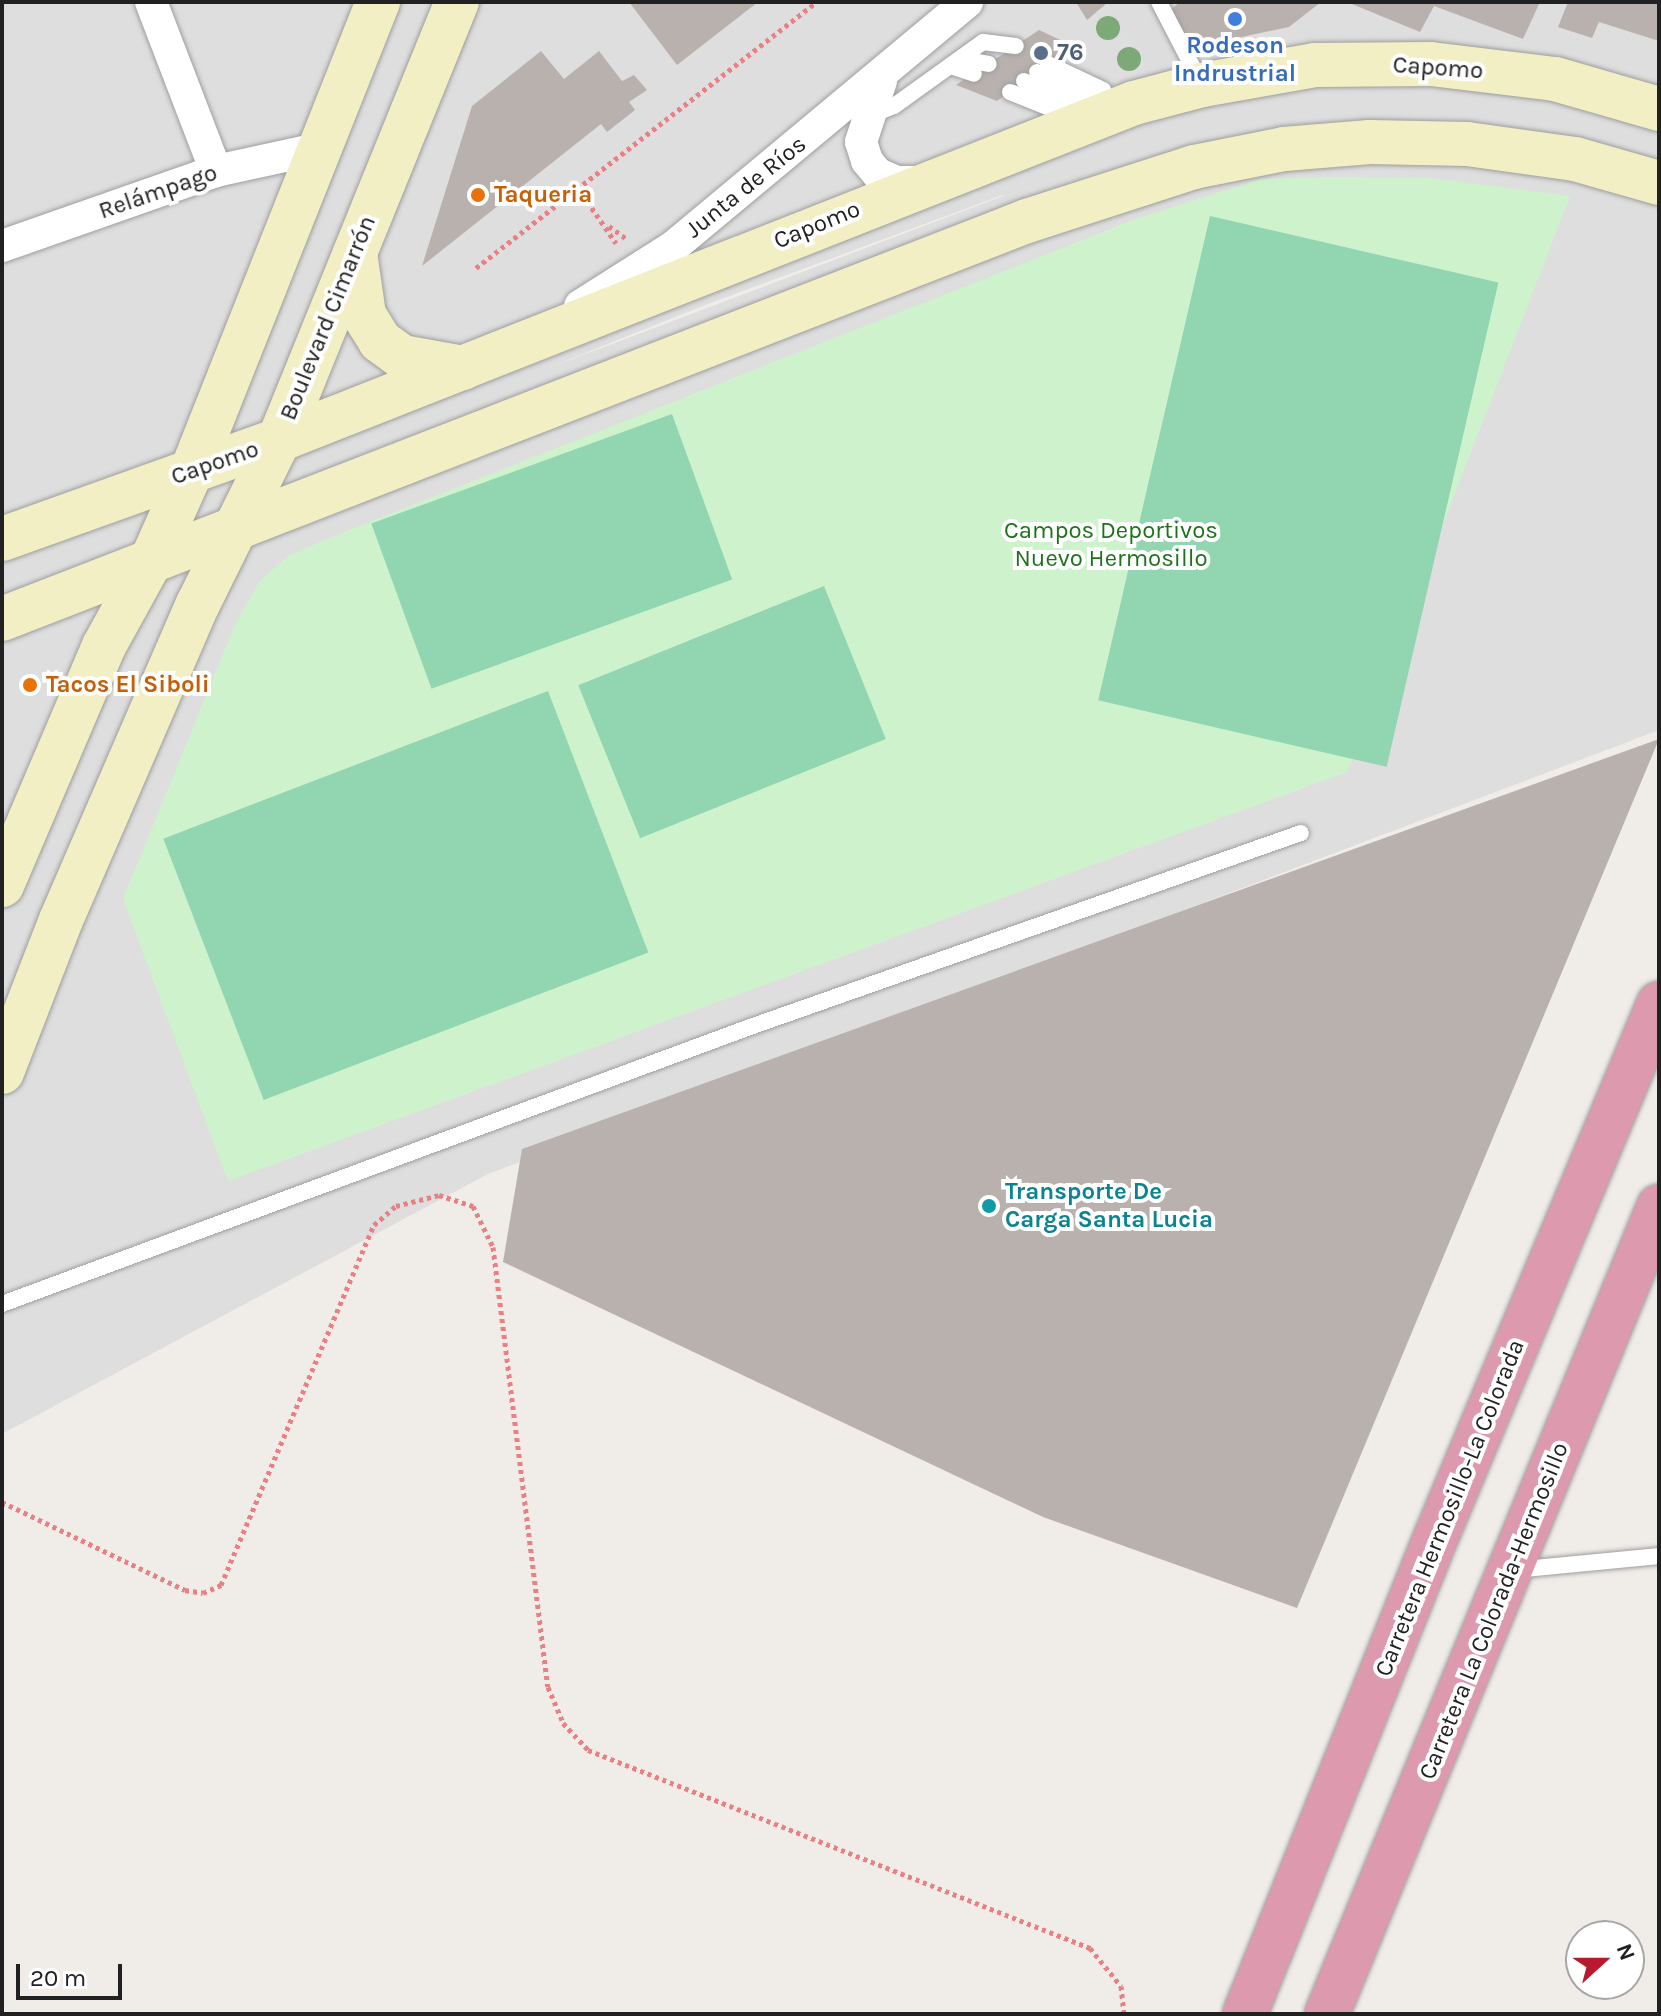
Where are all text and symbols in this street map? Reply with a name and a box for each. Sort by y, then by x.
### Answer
marker: Rodeson Indrustrial [1226,10,1244,28]
place label: Rodeson Indrustrial [1174,32,1296,88]
place label: 76 [1057,39,1084,67]
marker: 76 [1032,44,1050,62]
street label: Capomo [1392,50,1484,86]
street label: Junta de Ríos [680,130,812,244]
street label: Relámpago [95,158,221,226]
place label: Taqueria [494,181,592,209]
marker: Taqueria [469,186,487,204]
street label: Capomo [770,195,864,255]
street label: Boulevard Cimarrón [274,212,382,424]
street label: Capomo [167,435,263,491]
park label: Campos Deportivos Nuevo Hermosillo [1004,517,1218,573]
place label: Tacos El Siboli [46,671,210,699]
marker: Tacos El Siboli [21,676,39,694]
place label: Transporte De Carga Santa Lucia [1005,1178,1213,1234]
marker: Transporte De Carga Santa Lucia [980,1197,998,1215]
street label: Carretera Hermosillo-La Colorada [1369,1335,1531,1681]
street label: Carretera La Colorada-Hermosillo [1413,1438,1575,1784]
north arrow [1565,1920,1645,2000]
text: N [1611,1940,1641,1964]
scale bar [20,1948,126,1998]
text: 20 m [30,1964,86,1992]

